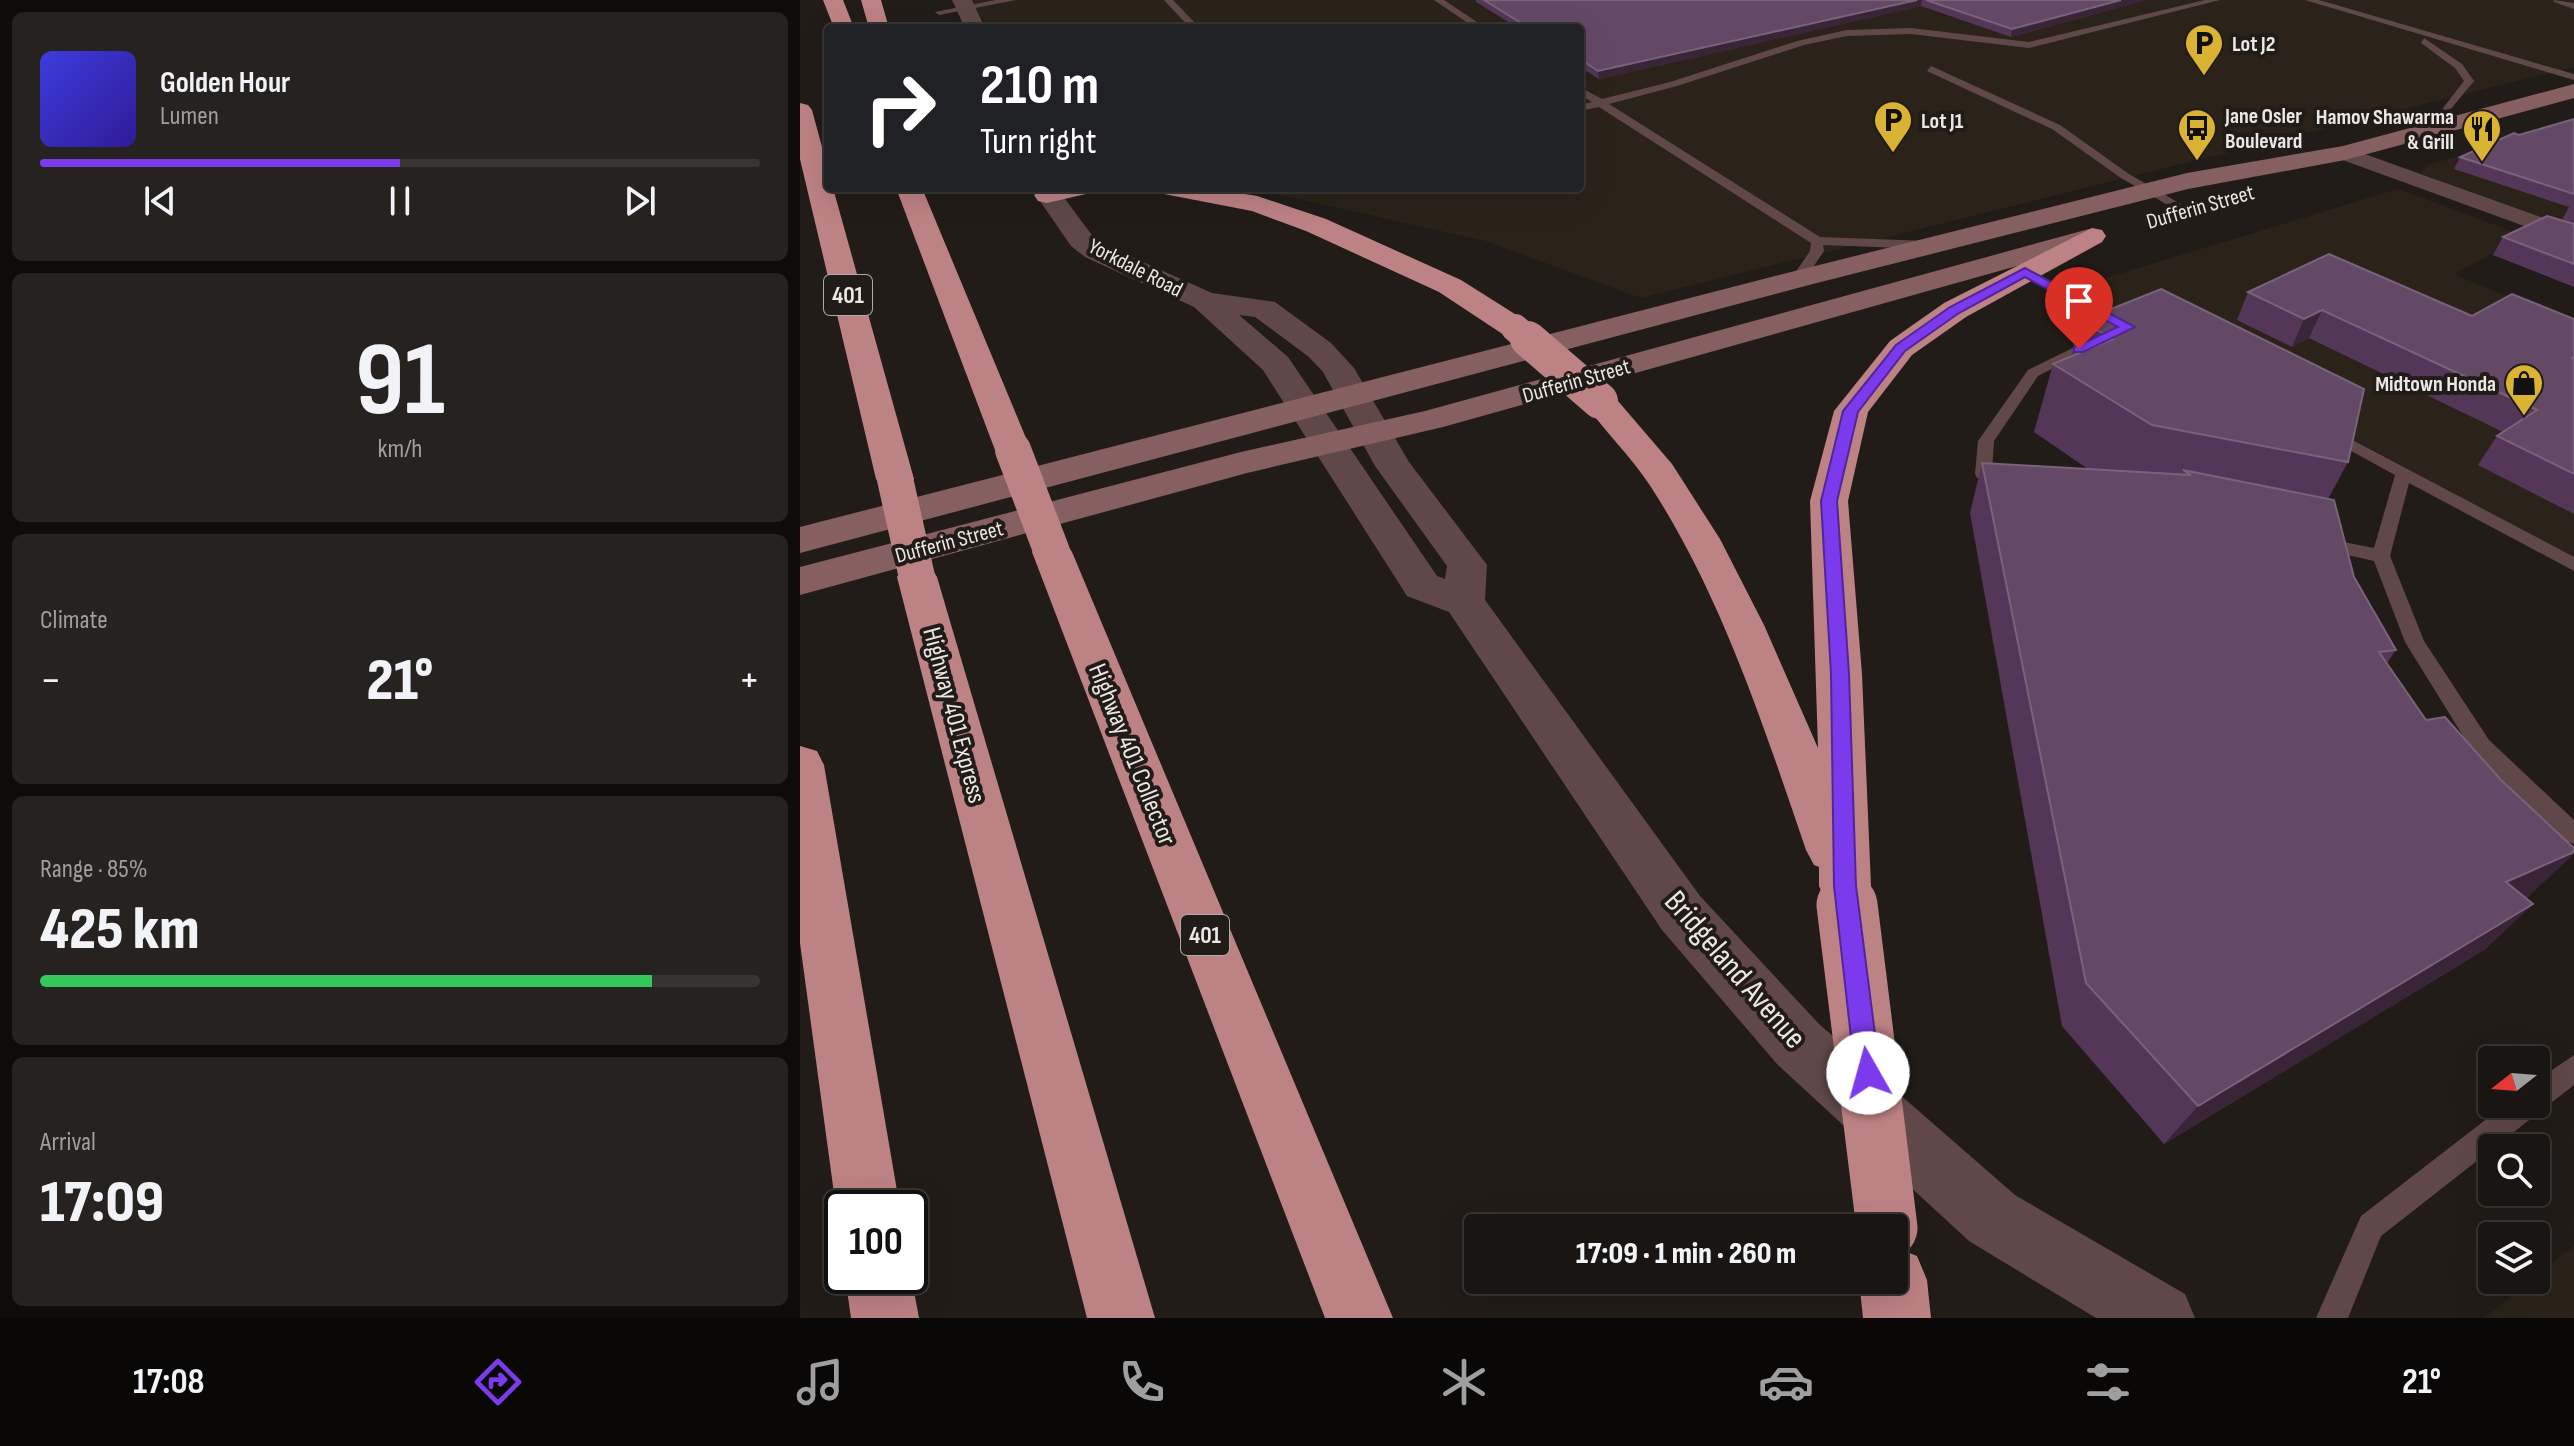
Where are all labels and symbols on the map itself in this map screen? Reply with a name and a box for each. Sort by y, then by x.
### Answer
parking icon: Lot J2 [2183,22,2225,77]
place label: Lot J2 [2232,31,2275,58]
parking icon: Lot J1 [1872,99,1914,154]
place label: Jane Osler Boulevard [2224,103,2302,155]
place label: Hamov Shawarma & Grill [2316,104,2454,156]
bus stop icon: Jane Osler Boulevard [2176,107,2218,162]
place label: Lot J1 [1921,108,1964,135]
restaurant icon: Hamov Shawarma & Grill [2461,108,2503,163]
street label: Dufferin Street [2143,179,2258,236]
street label: Yorkdale Road [1084,233,1187,304]
pin [2045,267,2113,349]
road number: 401 [824,275,872,315]
street label: Dufferin Street [1519,353,1634,410]
shop icon: Midtown Honda [2503,362,2545,417]
place label: Midtown Honda [2375,371,2496,398]
street label: Dufferin Street [892,515,1007,570]
street label: Highway 401 Express [915,624,992,807]
street label: Highway 401 Collector [1081,659,1182,850]
street label: Bridgeland Avenue [1656,883,1814,1057]
road number: 401 [1181,915,1229,955]
position arrow [1826,1031,1910,1115]
north arrow [2478,1046,2550,1118]
speed limit sign: 100 [824,1190,928,1294]

